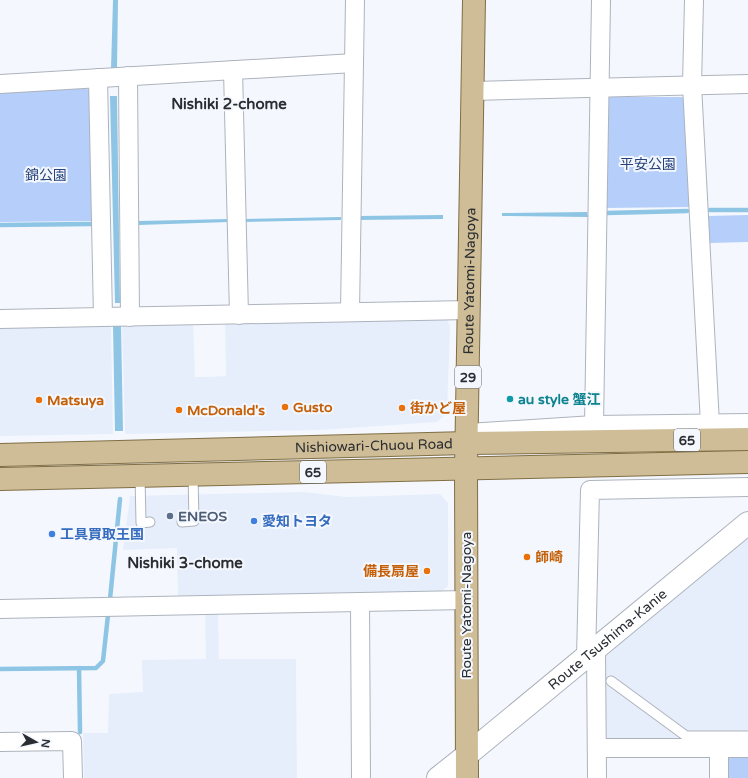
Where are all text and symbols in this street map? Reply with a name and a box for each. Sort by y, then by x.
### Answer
district label: Nishiki 2-chome [171,95,287,113]
park label: 平安公園 [620,156,676,173]
park label: 錦公園 [25,167,67,184]
street label: Route Yatomi-Nagoya [460,207,479,355]
road number: 29 [455,366,481,388]
place label: au style 蟹江 [518,391,601,408]
place label: Matsuya [47,392,104,409]
marker: au style 蟹江 [505,394,515,404]
marker: Matsuya [34,395,44,405]
place label: Gusto [293,399,333,416]
place label: 街かど屋 [410,400,466,417]
place label: McDonald's [187,402,265,419]
marker: Gusto [280,402,290,412]
marker: 街かど屋 [397,403,407,413]
marker: McDonald's [174,405,184,415]
road number: 65 [674,429,700,451]
street label: Nishiowari-Chuou Road [295,435,453,456]
road number: 65 [300,461,326,483]
place label: ENEOS [178,508,227,525]
marker: ENEOS [165,511,175,521]
place label: 愛知トヨタ [262,513,332,530]
marker: 愛知トヨタ [249,516,259,526]
place label: 工具買取王国 [60,526,144,543]
marker: 工具買取王国 [47,529,57,539]
street label: Route Yatomi-Nagoya [458,532,475,678]
place label: 師崎 [535,549,563,566]
marker: 師崎 [522,552,532,562]
district label: Nishiki 3-chome [127,554,243,572]
place label: 備長扇屋 [363,563,419,580]
marker: 備長扇屋 [422,566,432,576]
street label: Route Tsushima-Kanie [545,585,671,694]
north arrow [16,722,56,762]
text: N [38,738,52,749]

